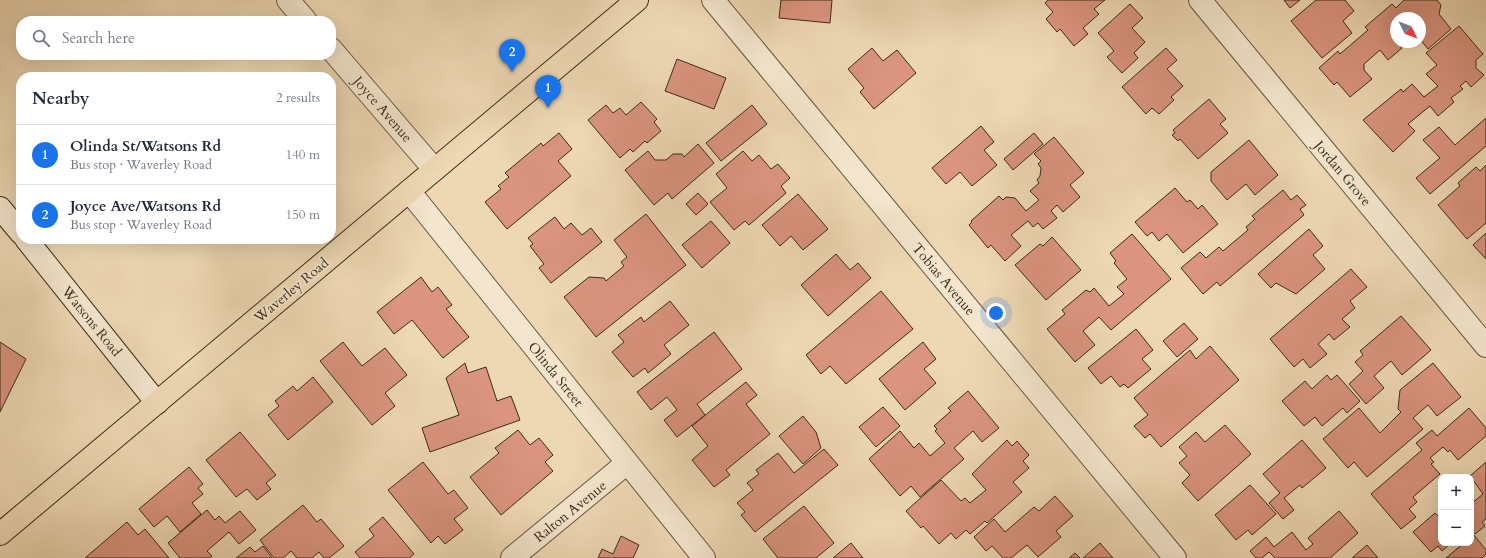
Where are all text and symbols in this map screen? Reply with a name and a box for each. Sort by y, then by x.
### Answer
north arrow [1390,12,1426,48]
search box [16,16,336,60]
icon: search [30,27,52,49]
text: Search here [62,28,135,48]
pin: 2 [499,39,525,72]
street label: Joyce Avenue [347,71,417,146]
pin: 1 [535,75,561,108]
text: Nearby [32,87,89,110]
text: 2 results [276,89,320,107]
street label: Jordan Grove [1308,135,1376,210]
text: Olinda St/Watsons Rd [70,136,221,156]
text: 1 [42,146,48,164]
text: 140 m [286,146,320,164]
text: Bus stop · Waverley Road [70,156,212,174]
text: Joyce Ave/Watsons Rd [70,196,221,216]
text: 2 [42,206,48,224]
text: 150 m [286,206,320,224]
text: Bus stop · Waverley Road [70,216,212,234]
street label: Tobias Avenue [908,239,980,320]
street label: Waverley Road [249,253,333,328]
street label: Watsons Road [57,281,126,361]
your location [986,303,1006,323]
street label: Olinda Street [524,338,588,411]
map controls [1438,474,1474,546]
button: + [1438,474,1474,510]
street label: Ralton Avenue [530,476,611,547]
button: − [1438,510,1474,546]

